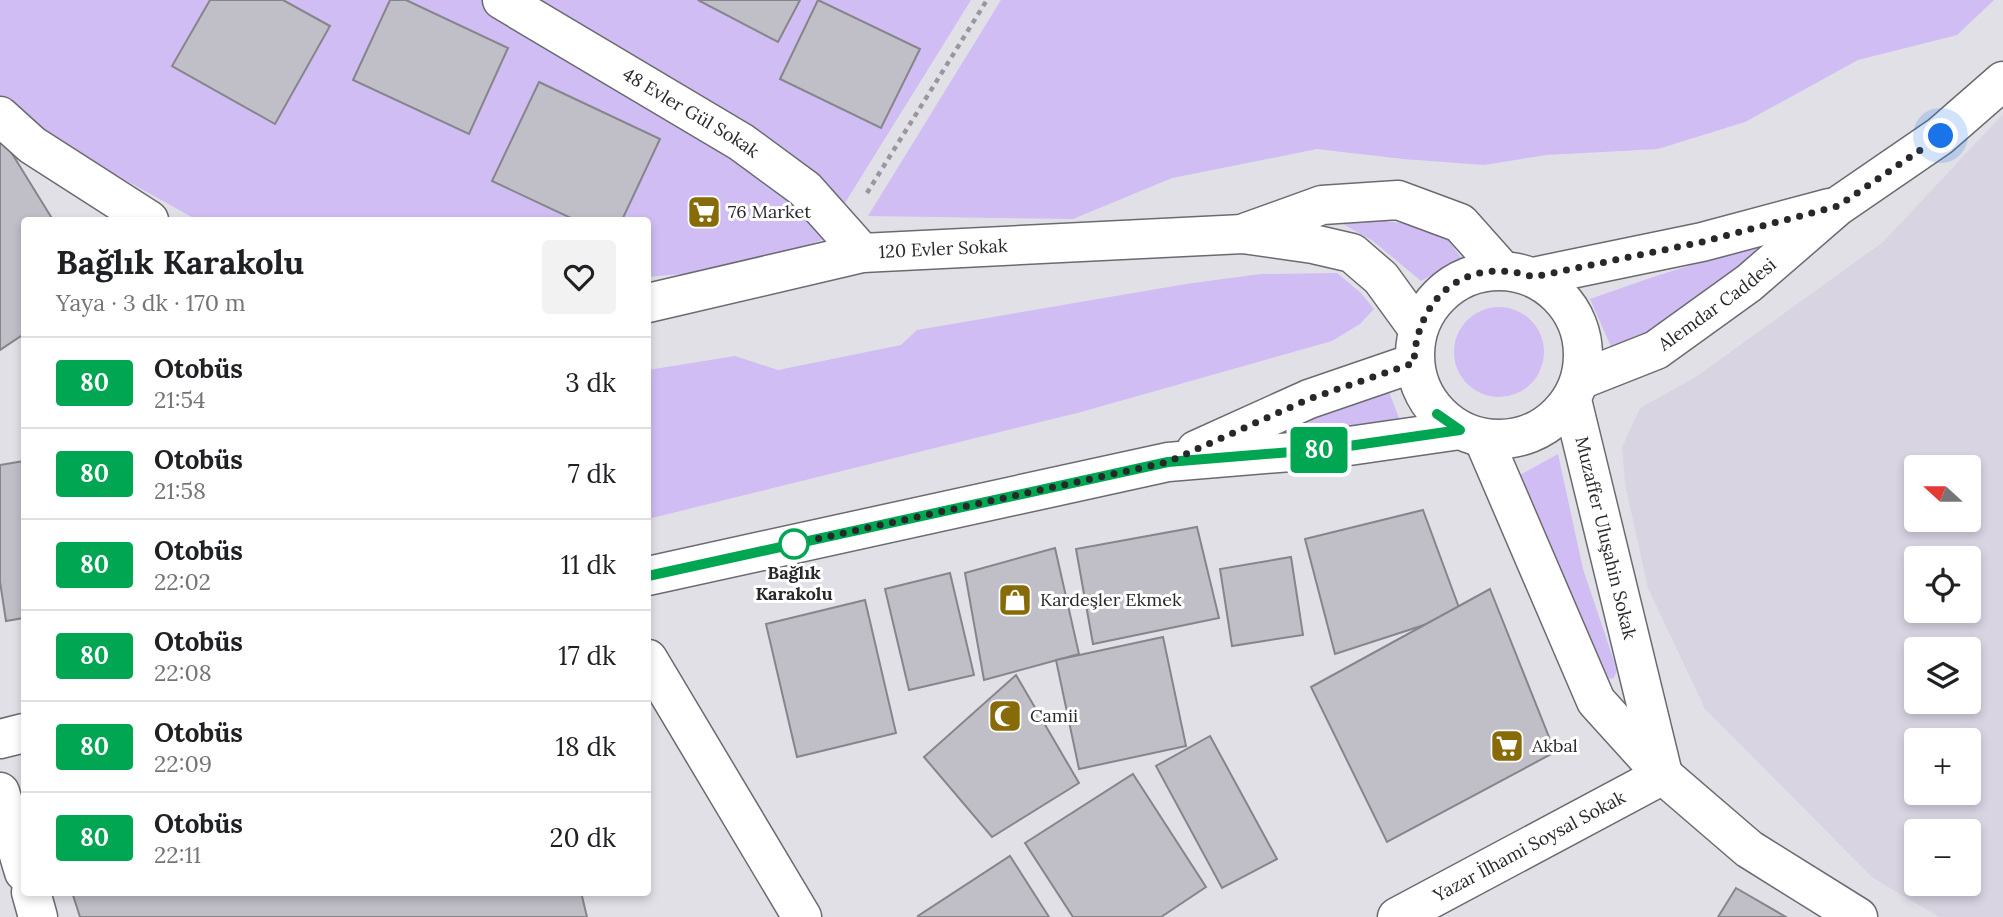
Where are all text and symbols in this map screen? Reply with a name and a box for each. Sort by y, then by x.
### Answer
street label: 48 Evler Gül Sokak [619,62,764,163]
your location [1923,118,1958,153]
supermarket icon: 76 Market [685,193,723,231]
place label: 76 Market [728,200,811,223]
street label: 120 Evler Sokak [878,234,1008,263]
button: heart [542,240,616,314]
text: Bağlık Karakolu [56,241,304,283]
street label: Alemdar Caddesi [1653,253,1781,356]
text: Yaya · 3 dk · 170 m [56,288,246,317]
text: Otobüs [154,352,243,385]
text: 3 dk [565,366,616,399]
text: 80 [80,367,109,398]
text: 21:54 [154,385,205,414]
line badge: 80 [1288,427,1350,473]
text: 80 [1305,434,1334,465]
street label: Muzaffer Uluşahin Sokak [1570,434,1642,642]
text: Otobüs [154,443,243,476]
north arrow [1904,455,1981,532]
map controls [1904,455,1981,896]
text: 7 dk [568,457,616,490]
text: 80 [80,458,109,489]
text: 21:58 [154,476,206,505]
marker: Bağlık Karakolu [779,529,809,559]
text: Otobüs [154,534,243,567]
button: locate [1904,546,1981,623]
text: 11 dk [561,548,616,581]
text: 80 [80,549,109,580]
place label: Bağlık Karakolu [755,561,833,605]
text: 22:02 [154,567,211,596]
shop icon: Kardeşler Ekmek [996,581,1034,619]
place label: Kardeşler Ekmek [1040,588,1182,611]
text: Otobüs [154,625,243,658]
button: layers [1904,637,1981,714]
text: 17 dk [558,639,616,672]
text: 80 [80,640,109,671]
text: 22:08 [154,658,212,687]
mosque icon: Camii [986,697,1024,735]
place label: Camii [1030,704,1078,727]
text: Otobüs [154,716,243,749]
supermarket icon: Akbal [1488,727,1526,765]
button: + [1904,728,1981,805]
text: 18 dk [556,730,616,763]
text: 80 [80,731,109,762]
place label: Akbal [1531,734,1578,757]
text: 22:09 [154,749,212,778]
street label: Yazar İlhami Soysal Sokak [1428,785,1629,907]
text: Otobüs [154,807,243,840]
button: − [1904,819,1981,896]
text: 20 dk [550,821,616,854]
text: 80 [80,822,109,853]
text: 22:11 [154,840,201,869]

